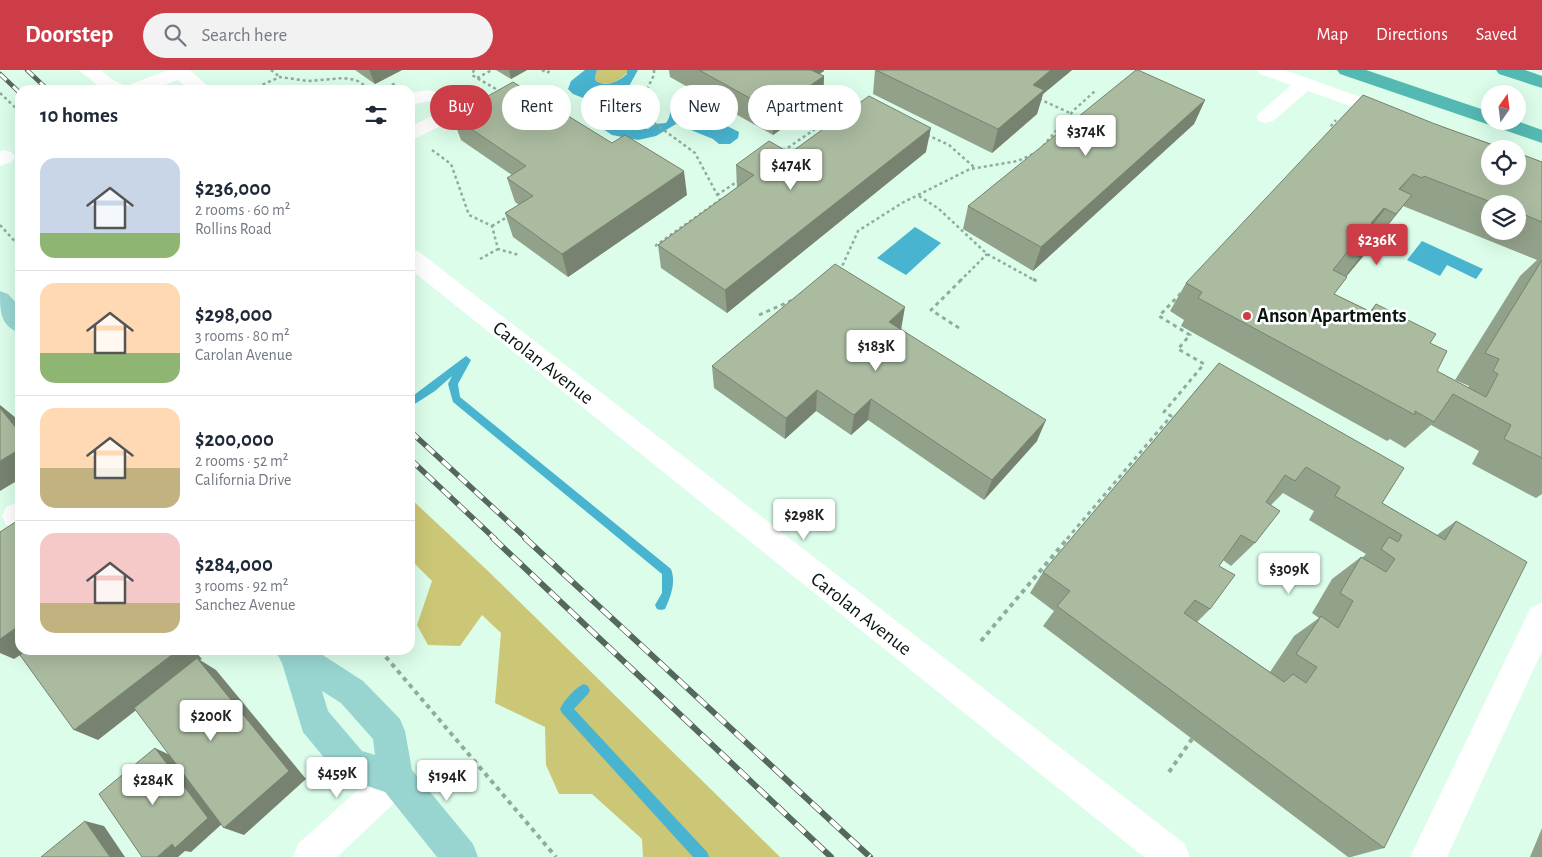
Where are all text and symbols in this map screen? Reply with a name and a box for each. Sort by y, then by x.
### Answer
search box [143,13,493,58]
icon: search [161,21,189,49]
text: Doorstep [25,23,113,47]
text: Search here [201,26,287,45]
text: Map [1317,26,1348,44]
text: Directions [1376,26,1448,44]
text: Saved [1476,26,1517,44]
chip: Buy [430,85,492,130]
chip: Rent [502,85,571,130]
chip: Filters [581,85,660,130]
chip: New [670,85,738,130]
chip: Apartment [748,85,861,130]
north arrow [1481,85,1526,130]
map controls [1481,85,1526,240]
icon: filters [362,101,390,129]
text: 10 homes [40,105,118,126]
pin: $374K [1051,114,1121,157]
text: $374K [1067,123,1105,139]
button: locate [1481,140,1526,185]
pin: $474K [756,148,826,191]
text: $474K [771,157,811,173]
icon: home [80,178,140,238]
text: $236,000 [195,178,271,199]
button: layers [1481,195,1526,240]
text: 2 rooms · 60 m² [195,202,290,218]
text: Rollins Road [195,221,272,237]
pin: $236K [1342,224,1412,266]
text: $236K [1358,232,1396,248]
icon: home [80,303,140,363]
text: $298,000 [195,304,272,325]
place label: Anson Apartments [1257,306,1407,326]
marker: Anson Apartments [1241,310,1253,322]
street label: Carolan Avenue [489,318,597,408]
text: 3 rooms · 80 m² [195,328,290,344]
pin: $183K [841,330,911,372]
text: $183K [857,338,895,354]
text: Carolan Avenue [195,347,292,363]
icon: home [80,428,140,488]
text: $200,000 [195,429,274,450]
text: 2 rooms · 52 m² [195,453,288,469]
text: California Drive [195,472,291,488]
pin: $298K [769,498,839,541]
text: $298K [784,507,824,523]
pin: $309K [1254,552,1324,595]
icon: home [80,553,140,613]
text: $284,000 [195,554,273,575]
text: $309K [1269,561,1309,577]
street label: Carolan Avenue [807,569,915,659]
text: 3 rooms · 92 m² [195,578,288,594]
text: Sanchez Avenue [195,597,295,613]
pin: $200K [176,700,246,742]
text: $200K [191,708,231,724]
pin: $459K [302,756,372,799]
pin: $194K [412,760,482,802]
pin: $284K [118,764,188,806]
text: $459K [317,765,357,781]
text: $194K [428,768,466,784]
text: $284K [133,772,173,788]

